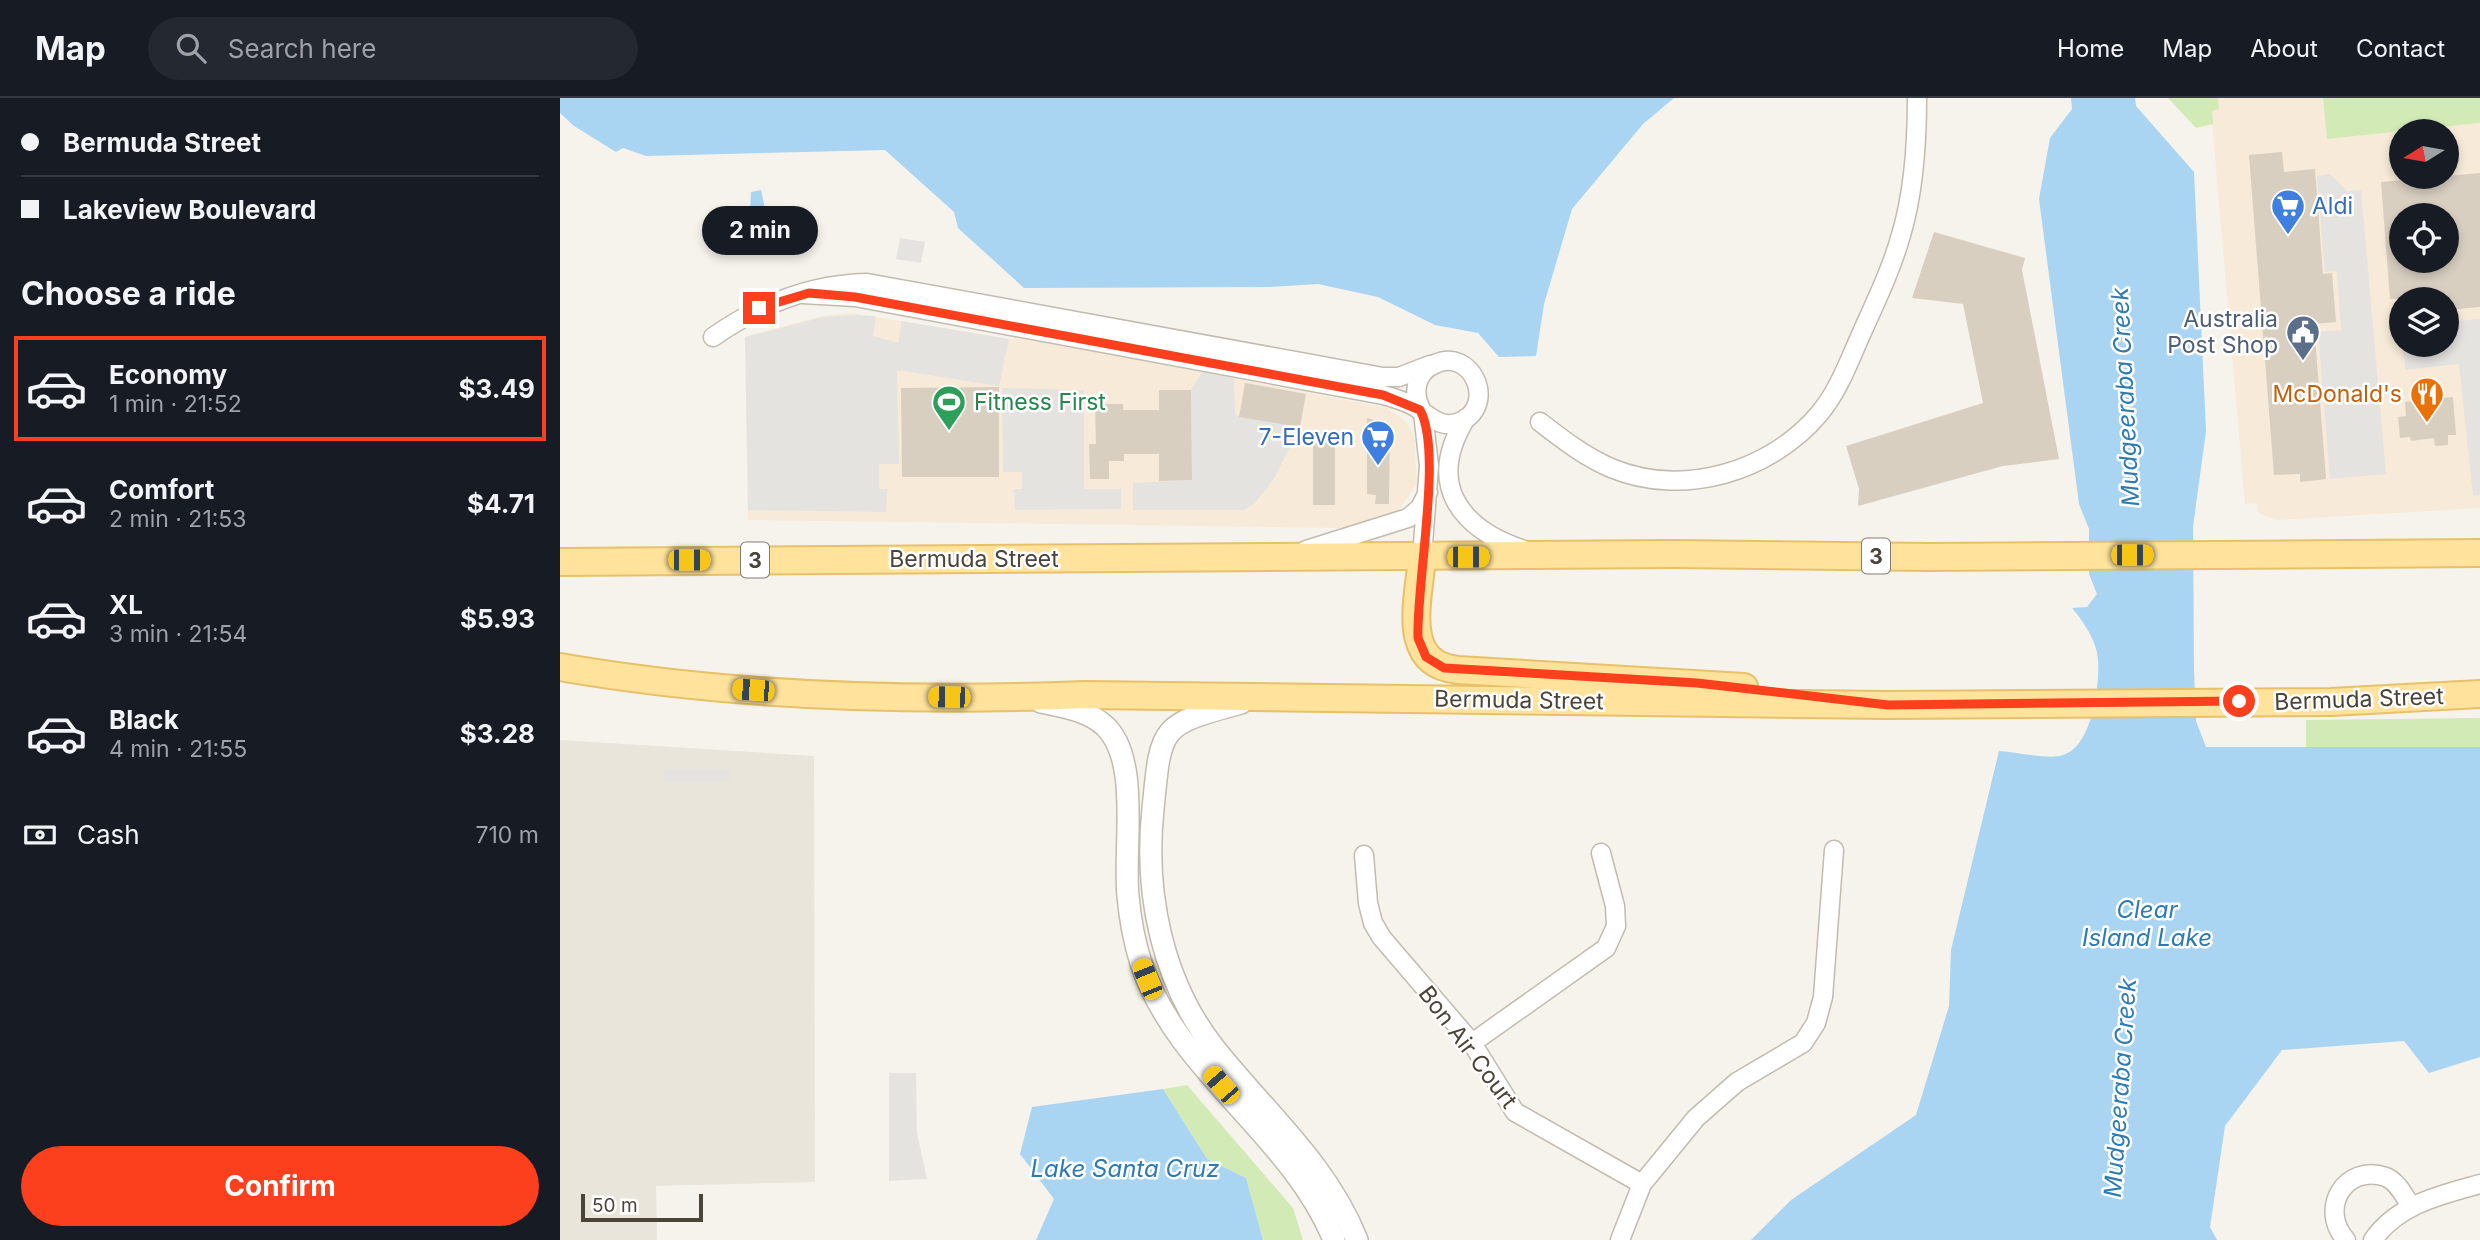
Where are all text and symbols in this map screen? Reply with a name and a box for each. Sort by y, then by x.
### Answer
search box [148,17,638,80]
text: Map [35,28,106,68]
icon: search [172,29,210,67]
text: Search here [228,33,376,64]
text: Home [2057,34,2124,63]
text: Map [2162,34,2212,63]
text: About [2250,34,2318,63]
text: Contact [2356,34,2445,63]
north arrow [2389,119,2459,189]
map controls [2389,119,2459,357]
text: Bermuda Street [63,127,261,158]
supermarket icon: Aldi [2269,187,2307,236]
place label: Aldi [2312,192,2353,220]
text: Lakeview Boulevard [63,194,317,225]
button: locate [2389,203,2459,273]
callout: 2 min [701,206,817,256]
text: 2 min [729,216,791,244]
text: Choose a ride [21,274,236,313]
water label: Mudgeeraba Creek [2105,286,2145,507]
button: layers [2389,287,2459,357]
route end [743,292,775,324]
place label: Australia Post Shop [2167,305,2278,359]
public building icon: Australia Post Shop [2284,313,2322,362]
icon: car [25,357,88,420]
text: Economy [109,359,227,390]
text: $3.49 [459,373,535,404]
restaurant icon: McDonald's [2408,375,2446,424]
place label: McDonald's [2273,380,2402,408]
sports icon: Fitness First [930,383,968,432]
place label: Fitness First [974,388,1106,416]
text: 1 min · 21:52 [109,390,242,418]
supermarket icon: 7-Eleven [1359,418,1397,467]
place label: 7-Eleven [1259,423,1354,451]
icon: car [25,472,88,535]
text: Comfort [109,474,214,505]
text: $4.71 [467,488,535,519]
text: 2 min · 21:53 [109,505,247,533]
road number: 3 [1862,538,1890,574]
road number: 3 [741,542,769,578]
street label: Bermuda Street [889,545,1059,573]
car [2112,545,2154,566]
car [1448,547,1490,568]
car [669,550,711,571]
icon: car [25,587,88,650]
text: XL [109,589,143,620]
text: $5.93 [460,603,535,634]
text: 3 min · 21:54 [109,620,247,648]
car [732,678,775,702]
street label: Bermuda Street [2274,682,2445,716]
street label: Bermuda Street [1434,685,1605,715]
route start [2223,685,2255,717]
car [928,686,971,708]
icon: car [25,702,88,765]
text: Black [109,704,179,735]
text: $3.28 [460,718,535,749]
text: 4 min · 21:55 [109,735,247,763]
icon: cash [21,816,59,854]
text: Cash [77,819,140,850]
text: 710 m [476,821,539,849]
water label: Clear Island Lake [2082,895,2212,952]
car [1130,956,1165,1002]
water label: Mudgeeraba Creek [2098,977,2142,1198]
street label: Bon Air Court [1413,980,1523,1114]
car [1200,1062,1243,1108]
button: Confirm [21,1146,539,1226]
water label: Lake Santa Cruz [1031,1154,1219,1183]
scale bar [581,1191,704,1223]
text: 50 m [592,1194,638,1217]

